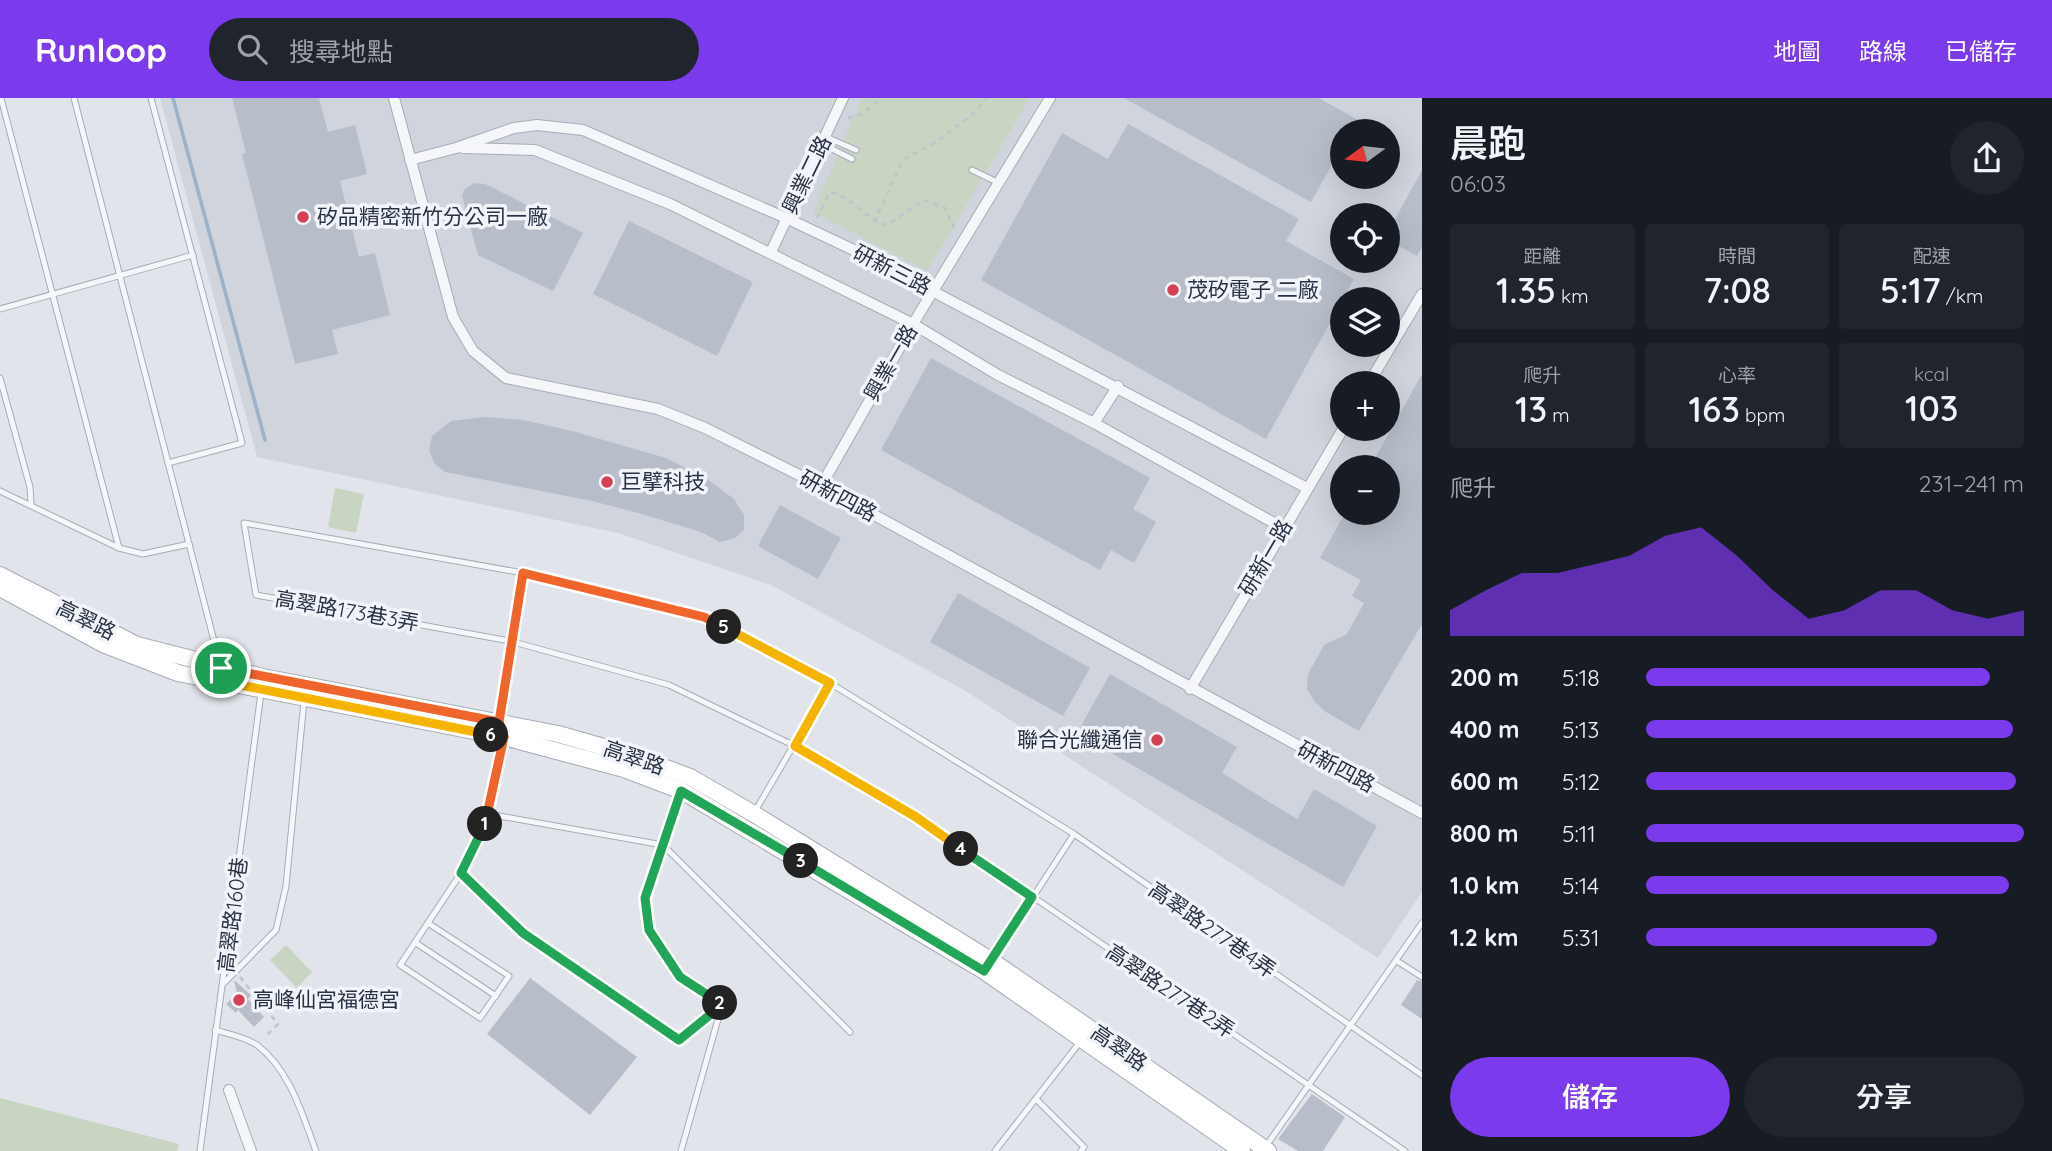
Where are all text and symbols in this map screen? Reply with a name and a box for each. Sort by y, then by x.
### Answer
search box [209,18,699,81]
text: Runloop [35,29,167,70]
icon: search [233,30,271,68]
text: 搜尋地點 [289,35,393,68]
text: 地圖 [1773,36,1821,66]
text: 路線 [1859,36,1907,66]
text: 已儲存 [1945,36,2017,66]
north arrow [1330,119,1400,189]
map controls [1330,119,1400,525]
text: 晨跑 [1450,119,1526,167]
button: share [1950,121,2024,195]
street label: 興業二路 [776,131,836,218]
text: 06:03 [1450,169,1506,198]
place label: 矽品精密新竹分公司一廠 [317,203,548,229]
button: locate [1330,203,1400,273]
marker: 矽品精密新竹分公司一廠 [295,209,311,225]
street label: 研新三路 [849,238,936,300]
text: 距離 [1523,244,1561,268]
text: 時間 [1718,244,1756,268]
text: 配速 [1913,244,1951,268]
text: 1.35 [1496,268,1556,312]
text: 7:08 [1703,268,1771,312]
text: 5:17 [1880,268,1941,312]
place label: 茂矽電子 二廠 [1187,276,1319,302]
marker: 茂矽電子 二廠 [1165,282,1181,298]
text: km [1556,284,1589,308]
text: /km [1941,284,1983,308]
button: layers [1330,287,1400,357]
street label: 興業一路 [858,320,922,405]
text: kcal [1914,362,1949,386]
text: 爬升 [1523,363,1561,387]
text: 心率 [1718,363,1756,387]
button: + [1330,371,1400,441]
text: 103 [1905,386,1958,430]
text: 13 [1515,387,1547,431]
text: 163 [1689,387,1740,431]
text: m [1547,403,1570,427]
text: bpm [1740,403,1785,427]
button: − [1330,455,1400,525]
street label: 研新四路 [795,464,882,526]
place label: 巨擘科技 [621,468,705,494]
text: 231–241 m [1919,469,2024,498]
text: 爬升 [1450,473,1496,502]
marker: 巨擘科技 [599,474,615,490]
street label: 研新一路 [1233,515,1297,600]
street label: 高翠路173巷3弄 [273,585,421,635]
street label: 高翠路 [52,594,120,645]
pin: 5 [706,610,742,644]
text: 5 [718,614,729,638]
pin [191,638,251,698]
icon: arrive [202,649,240,687]
text: 200 m [1450,663,1519,692]
text: 5:18 [1562,663,1600,692]
text: 400 m [1450,715,1519,744]
text: 5:13 [1562,715,1599,744]
pin: 6 [474,718,508,752]
text: 6 [485,722,496,746]
place label: 聯合光纖通信 [1017,726,1143,752]
marker: 聯合光纖通信 [1149,732,1165,748]
street label: 高翠路 [600,735,668,780]
street label: 研新四路 [1293,735,1380,797]
text: 600 m [1450,767,1519,796]
text: 5:12 [1562,767,1600,796]
pin: 1 [468,806,503,842]
text: 1 [481,811,488,835]
text: 800 m [1450,819,1519,848]
text: 5:11 [1562,819,1596,848]
pin: 4 [944,832,978,866]
text: 4 [955,836,966,860]
pin: 3 [784,844,818,878]
text: 3 [795,848,806,872]
street label: 高翠路160巷 [212,856,252,974]
text: 1.0 km [1450,871,1520,900]
text: 5:14 [1562,871,1599,900]
street label: 高翠路277巷4弄 [1144,876,1281,983]
text: 1.2 km [1450,923,1519,952]
text: 5:31 [1562,923,1599,952]
street label: 高翠路277巷2弄 [1101,938,1240,1043]
place label: 高峰仙宮福德宮 [253,986,400,1012]
pin: 2 [702,986,738,1020]
text: 2 [714,990,725,1014]
marker: 高峰仙宮福德宮 [231,992,247,1008]
street label: 高翠路 [1086,1018,1153,1076]
button: 儲存 [1450,1057,1730,1137]
button: 分享 [1744,1057,2024,1137]

